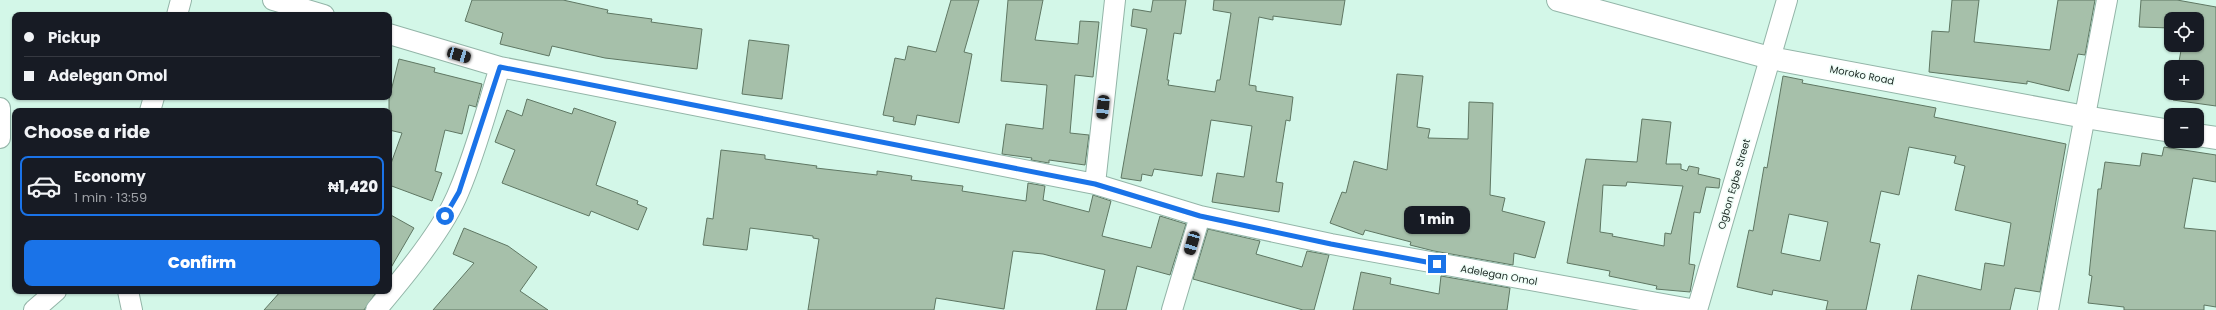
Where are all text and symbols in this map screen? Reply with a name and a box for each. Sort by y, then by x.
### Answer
map controls [2164,12,2204,148]
button: locate [2164,12,2204,52]
text: Pickup [48,27,100,48]
car [446,46,472,64]
button: + [2164,60,2204,100]
street label: Moroko Road [1828,61,1896,89]
text: Adelegan Omol [48,65,167,86]
car [1096,94,1110,120]
button: − [2164,108,2204,148]
text: Choose a ride [24,119,150,144]
street label: Ogbon Egbe Street [1714,137,1754,231]
text: Economy [74,166,146,187]
icon: car [26,168,62,204]
text: ₦1,420 [328,176,378,197]
text: 1 min · 13:59 [74,188,147,207]
callout: 1 min [1404,206,1470,234]
route start [436,207,454,225]
text: 1 min [1420,210,1454,229]
car [1183,230,1201,256]
button: Confirm [24,240,380,286]
route end [1428,255,1446,273]
street label: Adelegan Omol [1459,261,1539,289]

